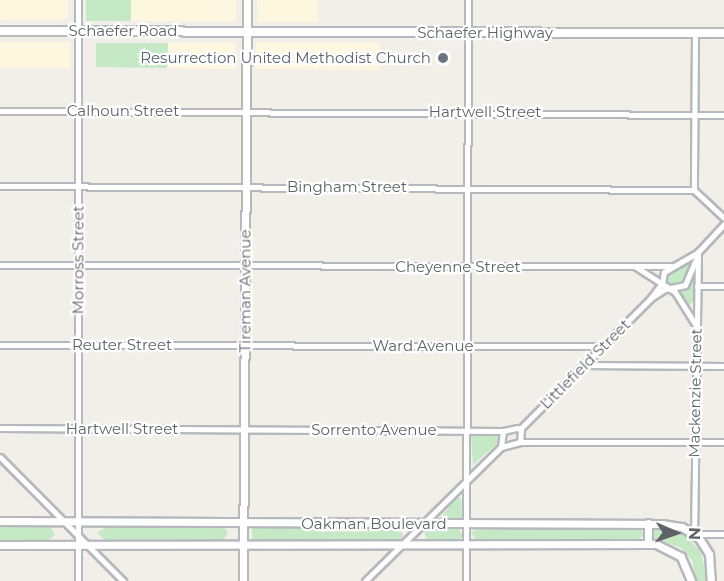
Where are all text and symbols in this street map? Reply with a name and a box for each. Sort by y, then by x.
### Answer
street label: Schaefer Road [69,22,177,40]
street label: Schaefer Highway [417,24,553,42]
place label: Resurrection United Methodist Church [140,49,431,67]
marker: Resurrection United Methodist Church [436,51,450,65]
street label: Calhoun Street [67,102,179,120]
street label: Hartwell Street [429,103,541,121]
street label: Bingham Street [287,178,407,196]
street label: Morross Street [69,206,87,314]
street label: Tireman Avenue [236,230,254,352]
street label: Cheyenne Street [395,258,521,276]
street label: Littlefield Street [536,315,634,413]
street label: Mackenzie Street [685,328,705,458]
street label: Reuter Street [72,336,172,354]
street label: Ward Avenue [372,337,474,355]
street label: Hartwell Street [66,420,178,438]
street label: Sorrento Avenue [311,421,437,439]
north arrow [646,503,706,563]
street label: Oakman Boulevard [301,515,447,533]
text: N [685,527,704,540]

